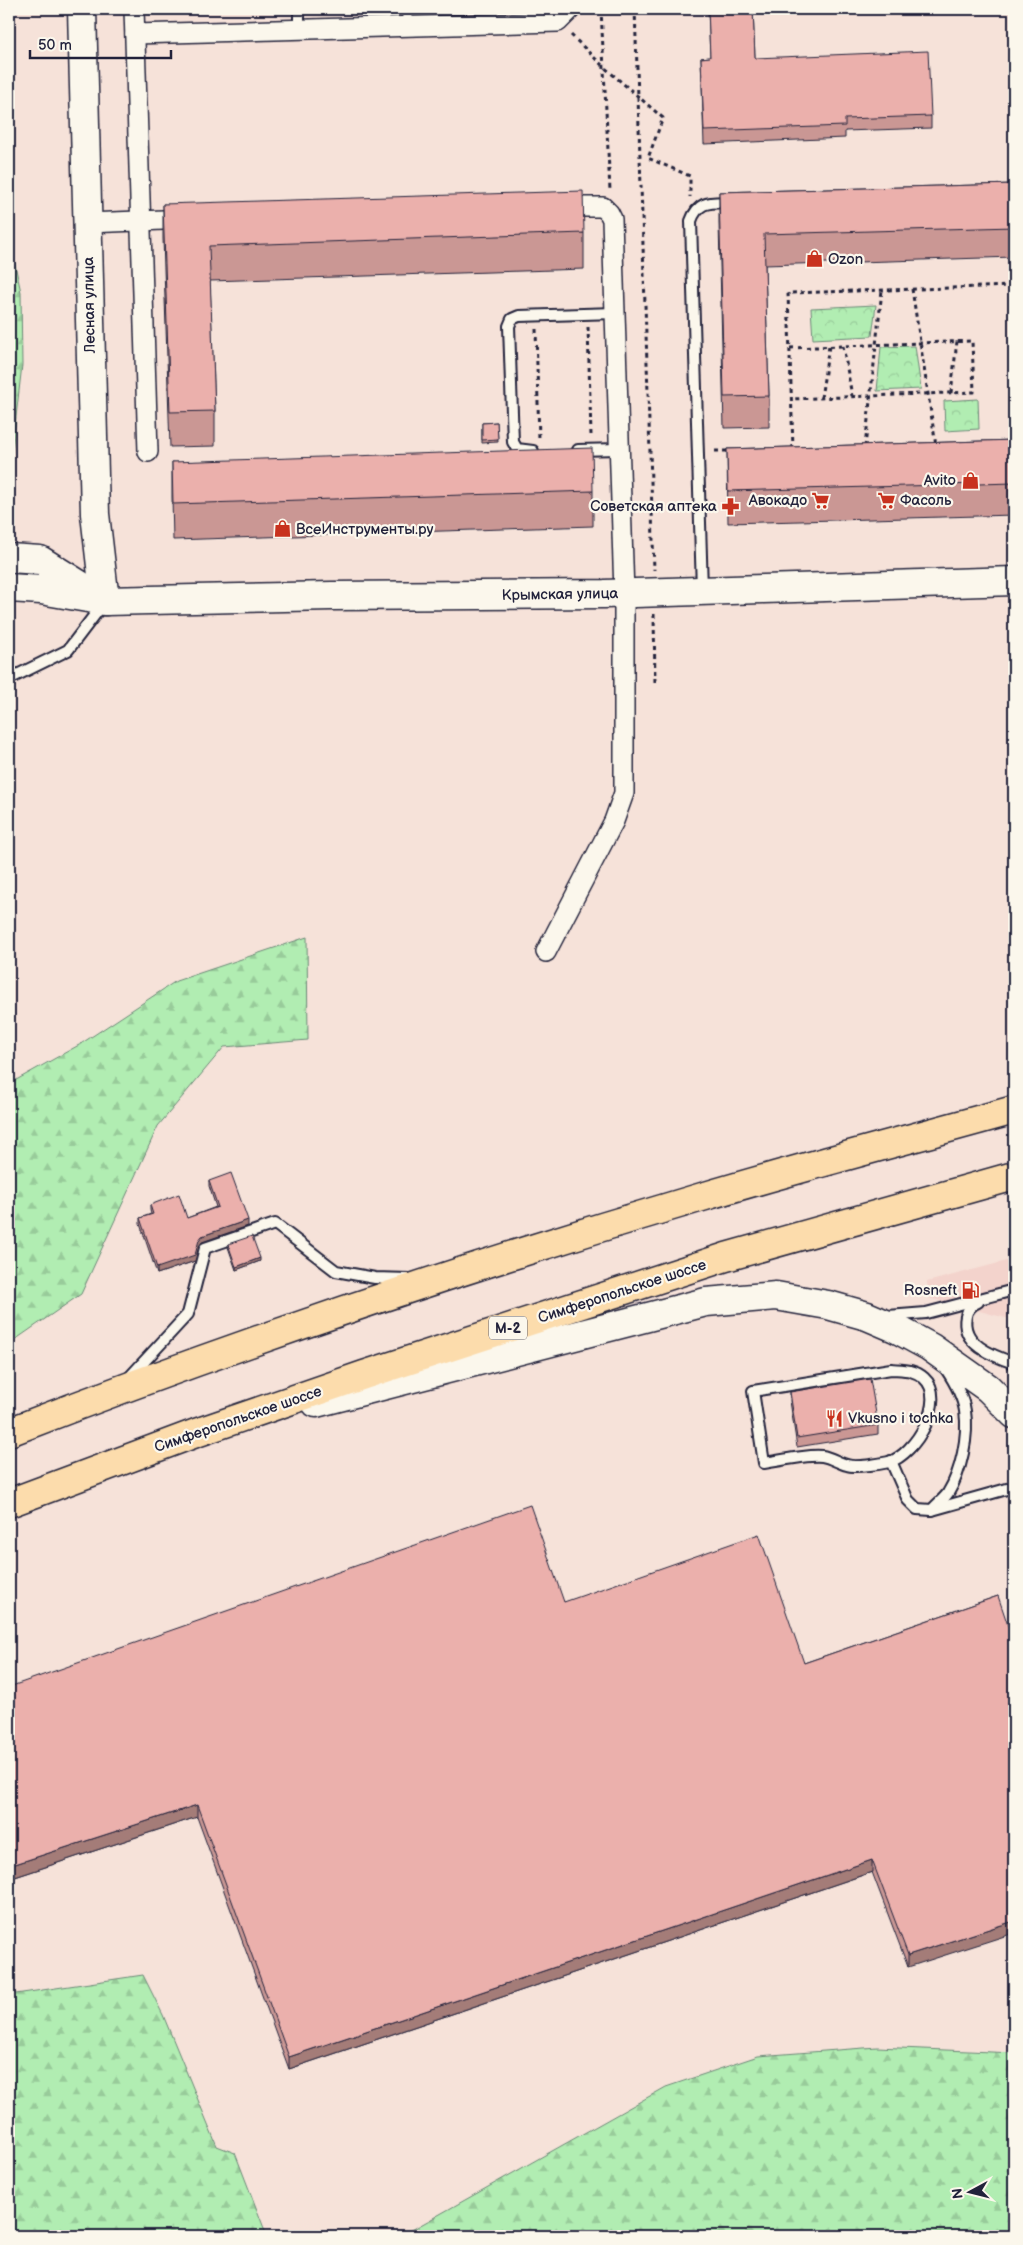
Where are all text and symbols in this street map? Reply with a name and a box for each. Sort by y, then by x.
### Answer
scale bar [30,28,171,60]
text: 50 m [38,36,72,55]
shop icon: Ozon [804,249,824,269]
place label: Ozon [828,250,863,269]
street label: Лесная улица [79,256,100,354]
shop icon: Avito [960,470,980,490]
place label: Avito [924,471,956,490]
supermarket icon: Авокадо [811,490,831,510]
supermarket icon: Фасоль [876,490,896,510]
place label: Авокадо [748,491,807,510]
place label: Фасоль [900,491,952,510]
pharmacy icon: Советская аптека [721,496,741,516]
place label: Советская аптека [590,497,717,516]
shop icon: ВсеИнструменты.ру [272,519,292,539]
place label: ВсеИнструменты.ру [296,520,433,539]
street label: Крымская улица [502,584,619,605]
street label: Симферопольское шоссе [536,1255,709,1328]
fuel station icon: Rosneft [961,1280,981,1300]
place label: Rosneft [904,1281,957,1300]
road number: М-2 [489,1316,527,1340]
street label: Симферопольское шоссе [152,1382,324,1457]
restaurant icon: Vkusno i tochka [824,1408,844,1428]
place label: Vkusno i tochka [848,1409,953,1428]
north arrow [946,2168,996,2218]
text: N [949,2187,967,2200]

